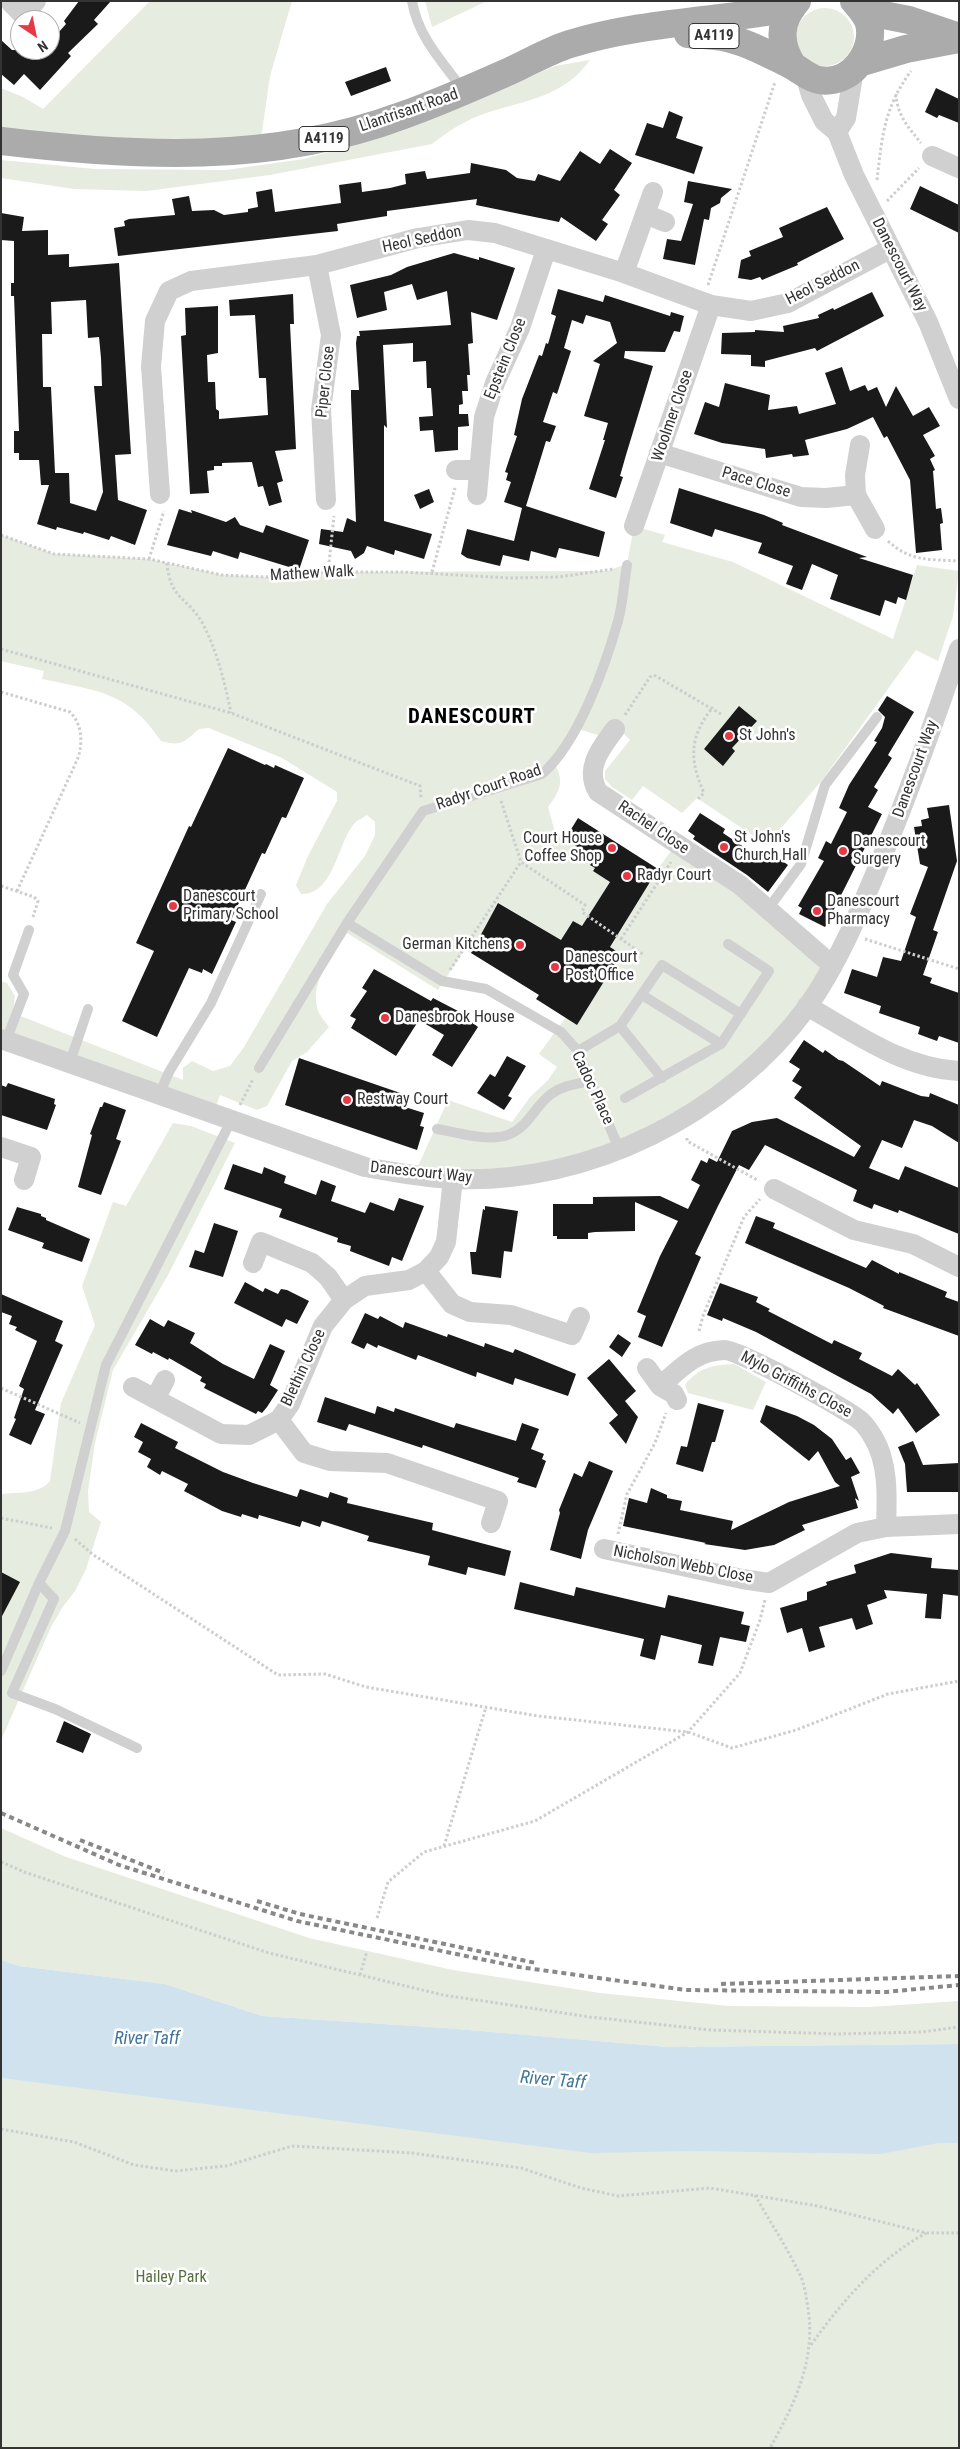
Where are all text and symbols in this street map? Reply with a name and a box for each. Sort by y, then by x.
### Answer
north arrow [10,10,60,60]
road number: A4119 [689,24,739,48]
text: N [35,38,51,56]
street label: Llantrisant Road [357,85,461,137]
road number: A4119 [299,126,349,152]
street label: Danescourt Way [867,215,931,315]
street label: Heol Seddon [381,222,463,258]
street label: Heol Seddon [783,256,863,310]
street label: Epstein Close [481,316,531,402]
street label: Piper Close [313,345,339,419]
street label: Woolmer Close [648,368,698,464]
street label: Pace Close [719,464,793,502]
street label: Mathew Walk [269,562,355,586]
district label: DANESCOURT [407,705,537,731]
street label: Danescourt Way [889,718,943,820]
place label: St John's [739,726,796,746]
marker: St John's [723,730,735,742]
street label: Radyr Court Road [434,761,544,815]
street label: Rachel Close [614,797,692,859]
place label: St John's Church Hall [734,828,807,866]
place label: Court House Coffee Shop [523,829,602,867]
place label: Danescourt Surgery [853,832,926,870]
marker: St John's Church Hall [718,841,730,853]
marker: Court House Coffee Shop [606,842,618,854]
marker: Danescourt Surgery [837,845,849,857]
place label: Radyr Court [637,866,711,886]
marker: Radyr Court [621,870,633,882]
place label: Danescourt Primary School [183,887,279,925]
place label: Danescourt Pharmacy [827,892,900,930]
marker: Danescourt Primary School [167,900,179,912]
marker: Danescourt Pharmacy [811,905,823,917]
place label: German Kitchens [402,935,510,955]
marker: German Kitchens [514,939,526,951]
place label: Danescourt Post Office [565,948,638,986]
marker: Danescourt Post Office [549,961,561,973]
place label: Danesbrook House [395,1008,514,1028]
marker: Danesbrook House [379,1012,391,1024]
street label: Cadoc Place [567,1048,617,1128]
place label: Restway Court [357,1090,448,1110]
marker: Restway Court [341,1094,353,1106]
street label: Danescourt Way [369,1158,473,1188]
street label: Blethin Close [278,1326,330,1410]
street label: Mylo Griffiths Close [737,1348,855,1422]
street label: Nicholson Webb Close [612,1542,754,1588]
water label: River Taff [114,2028,180,2050]
water label: River Taff [519,2067,587,2095]
park label: Hailey Park [135,2268,207,2288]

